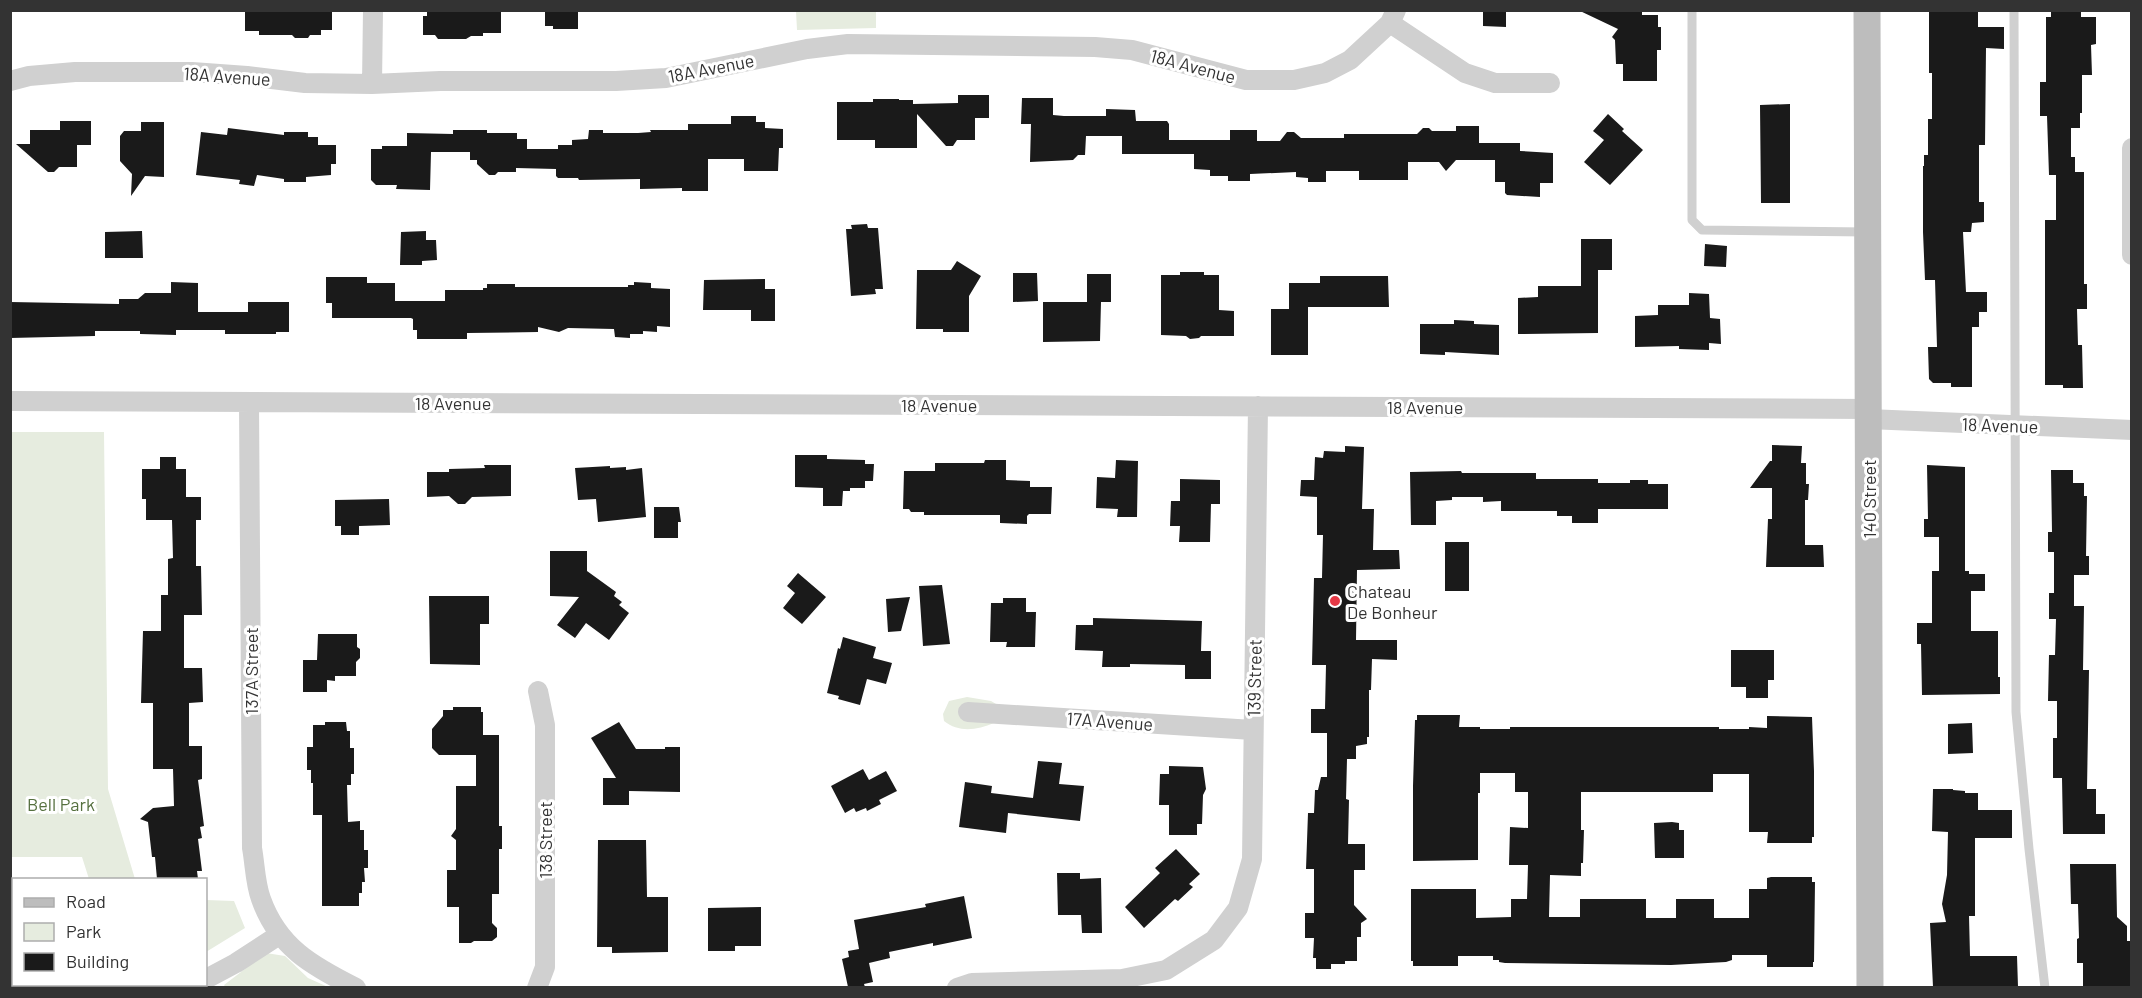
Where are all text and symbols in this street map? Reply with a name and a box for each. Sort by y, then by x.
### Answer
street label: 18A Avenue [1148,44,1238,88]
street label: 18A Avenue [666,49,756,87]
street label: 18A Avenue [183,62,271,90]
street label: 18 Avenue [415,392,491,414]
street label: 18 Avenue [901,394,977,416]
street label: 18 Avenue [1387,396,1463,418]
street label: 18 Avenue [1961,413,2039,437]
street label: 140 Street [1858,459,1880,539]
place label: Chateau De Bonheur [1347,580,1438,623]
marker: Chateau De Bonheur [1328,594,1342,608]
street label: 137A Street [240,627,262,715]
street label: 139 Street [1242,639,1266,717]
street label: 17A Avenue [1066,707,1154,735]
park label: Bell Park [27,793,95,815]
street label: 138 Street [534,801,556,879]
legend [12,878,207,986]
text: Road [66,890,106,912]
text: Park [66,920,101,942]
text: Building [66,950,129,972]

